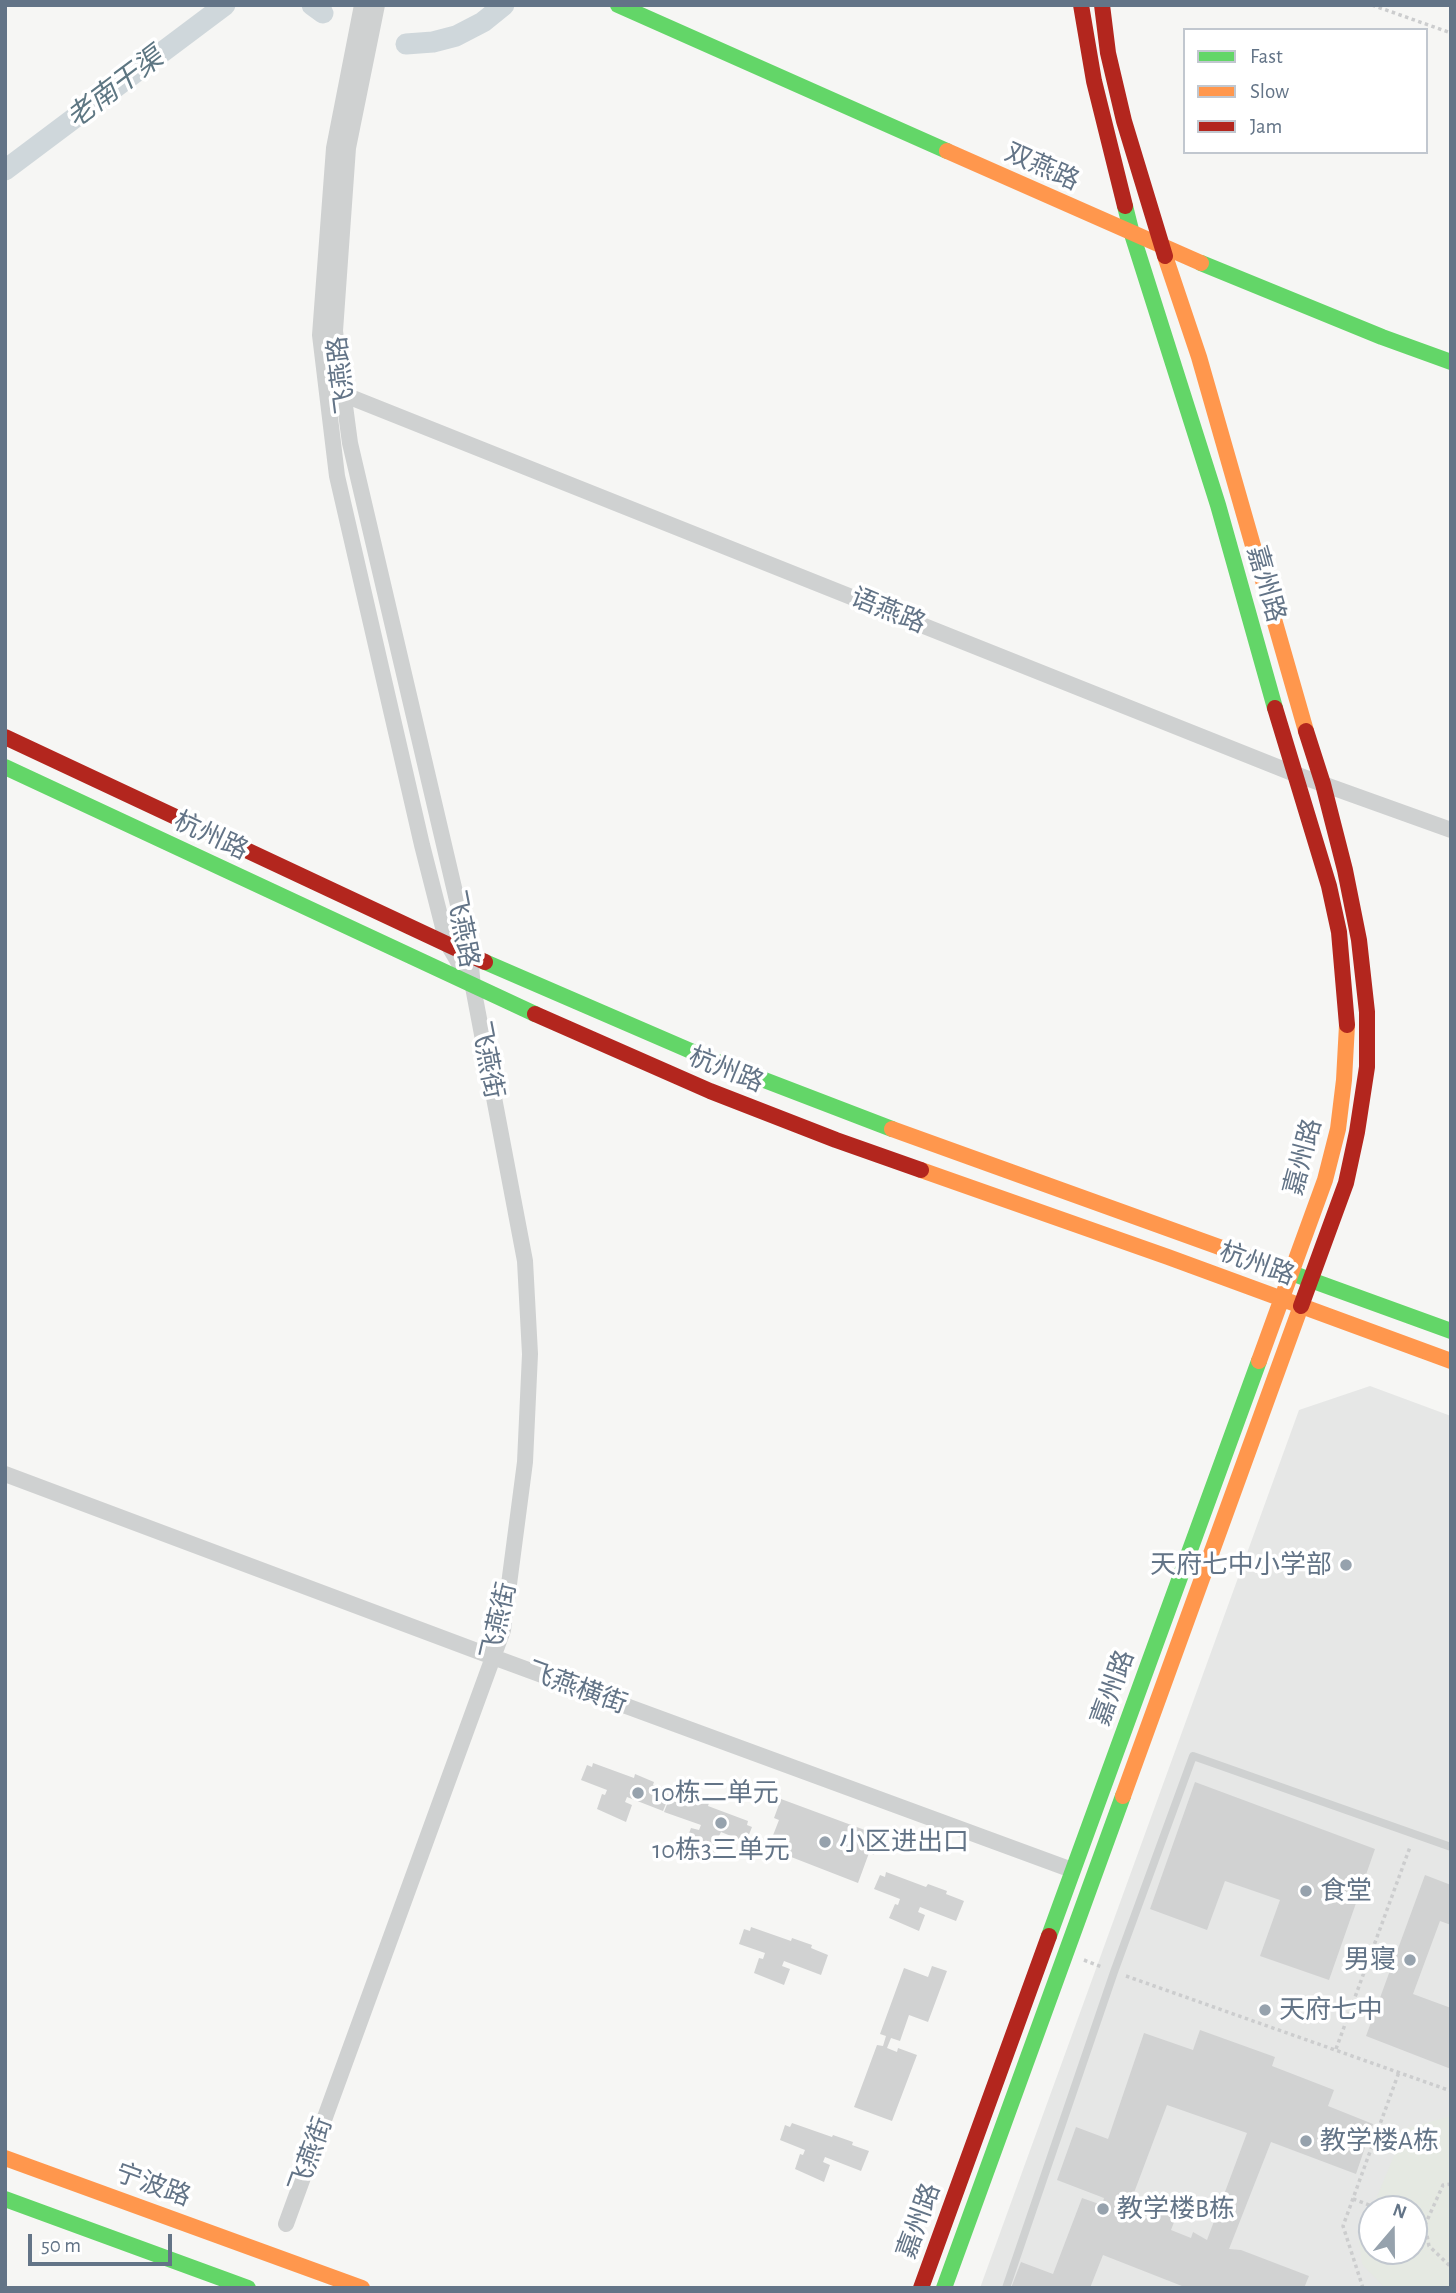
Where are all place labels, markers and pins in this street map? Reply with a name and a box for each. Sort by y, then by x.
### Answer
place label: 天府七中小学部 [1150,1549,1332,1581]
marker: 天府七中小学部 [1338,1557,1354,1573]
place label: 10栋二单元 [652,1777,779,1809]
marker: 10栋二单元 [630,1785,646,1801]
marker: 10栋3三单元 [713,1815,729,1831]
place label: 小区进出口 [839,1826,969,1858]
place label: 10栋3三单元 [652,1834,790,1866]
marker: 小区进出口 [817,1834,833,1850]
place label: 食堂 [1320,1875,1372,1907]
marker: 食堂 [1298,1883,1314,1899]
place label: 男寝 [1344,1944,1396,1976]
marker: 男寝 [1402,1952,1418,1968]
place label: 天府七中 [1279,1994,1383,2026]
marker: 天府七中 [1257,2002,1273,2018]
place label: 教学楼A栋 [1320,2125,1439,2157]
marker: 教学楼A栋 [1298,2133,1314,2149]
place label: 教学楼B栋 [1117,2193,1235,2225]
marker: 教学楼B栋 [1095,2201,1111,2217]

